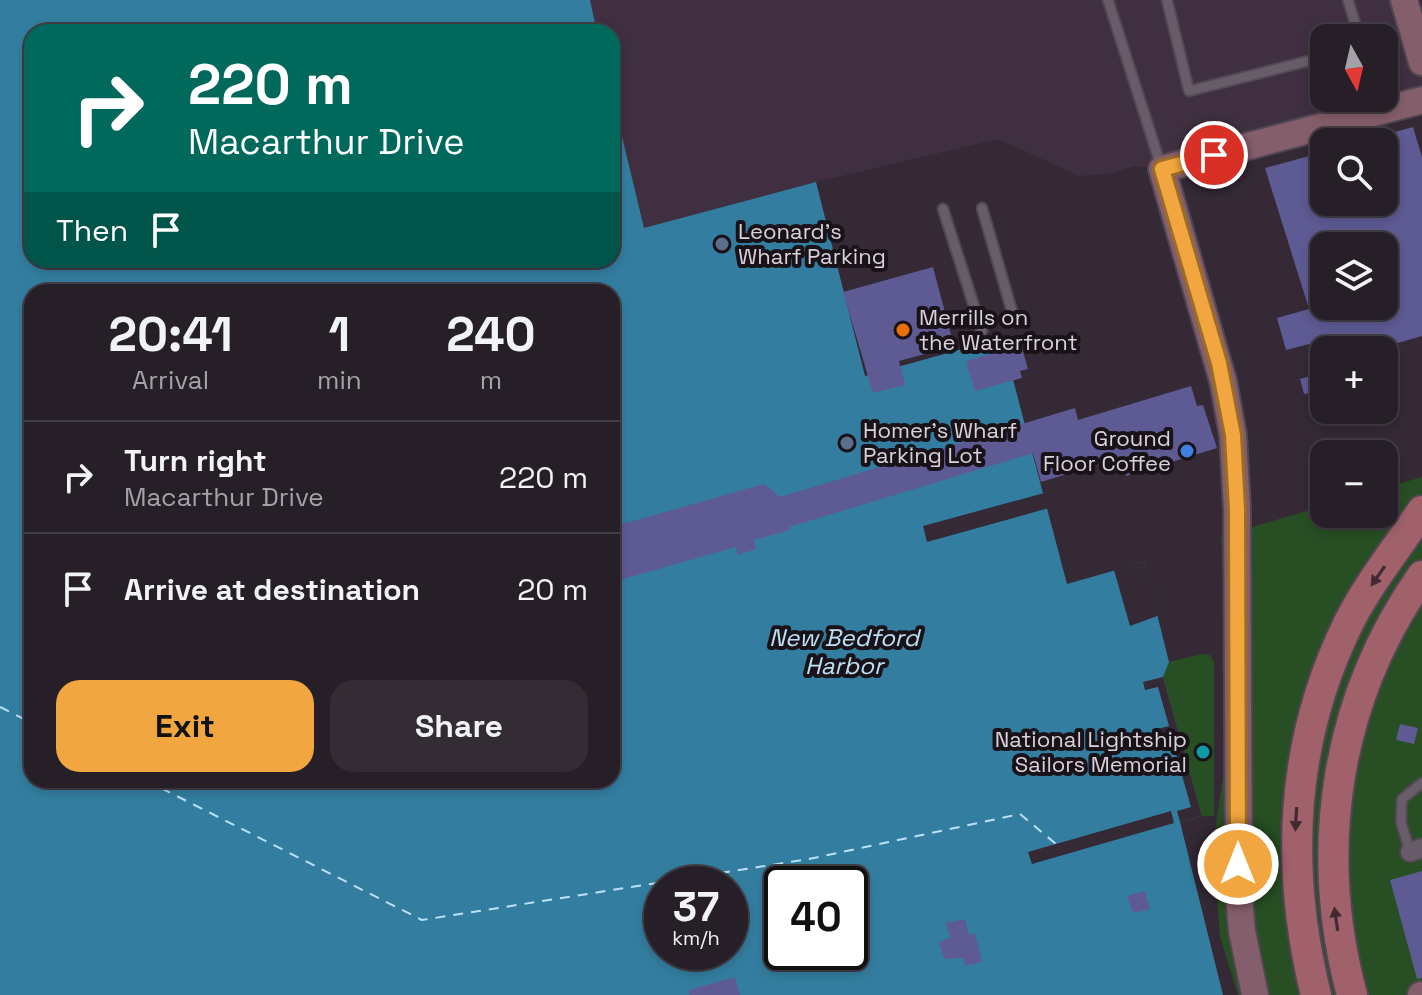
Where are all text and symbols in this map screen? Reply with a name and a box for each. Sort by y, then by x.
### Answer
north arrow [1310,24,1398,112]
map controls [1310,24,1398,528]
text: 220 m [188,49,353,120]
icon: right [56,56,160,160]
text: Macarthur Drive [188,119,465,165]
pin [1180,121,1248,189]
button: search [1310,128,1398,216]
icon: arrive [1192,133,1236,177]
icon: arrive [144,208,188,252]
text: Then [56,211,128,250]
place label: Leonard's Wharf Parking [738,217,886,270]
button: layers [1310,232,1398,320]
marker: Leonard's Wharf Parking [713,235,731,253]
place label: Merrills on the Waterfront [919,303,1078,356]
text: 20:41 [108,304,233,365]
text: 1 [329,304,350,365]
text: 240 [446,304,536,365]
marker: Merrills on the Waterfront [894,321,912,339]
button: + [1310,336,1398,424]
text: Arrival [132,363,209,397]
text: min [317,363,362,397]
text: m [480,363,502,397]
place label: Homer's Wharf Parking Lot [863,416,1017,469]
place label: Ground Floor Coffee [1043,424,1171,477]
marker: Homer's Wharf Parking Lot [838,434,856,452]
button: − [1310,440,1398,528]
text: Turn right [124,441,267,480]
marker: Ground Floor Coffee [1178,442,1196,460]
icon: right [56,455,100,499]
text: 220 m [499,458,588,497]
text: Macarthur Drive [124,480,324,514]
one-way arrow [1371,565,1386,586]
icon: arrive [56,567,100,611]
text: Arrive at destination [124,570,420,609]
text: 20 m [517,570,588,609]
water label: New Bedford Harbor [769,622,921,681]
button: Exit [56,680,314,772]
button: Share [330,680,588,772]
place label: National Lightship Sailors Memorial [995,725,1187,778]
marker: National Lightship Sailors Memorial [1194,743,1212,761]
one-way arrow [1289,807,1302,832]
position arrow [1196,822,1280,906]
speed limit sign: 40 [764,866,868,970]
text: 37 [673,882,719,933]
one-way arrow [1329,906,1342,931]
text: km/h [672,925,720,951]

